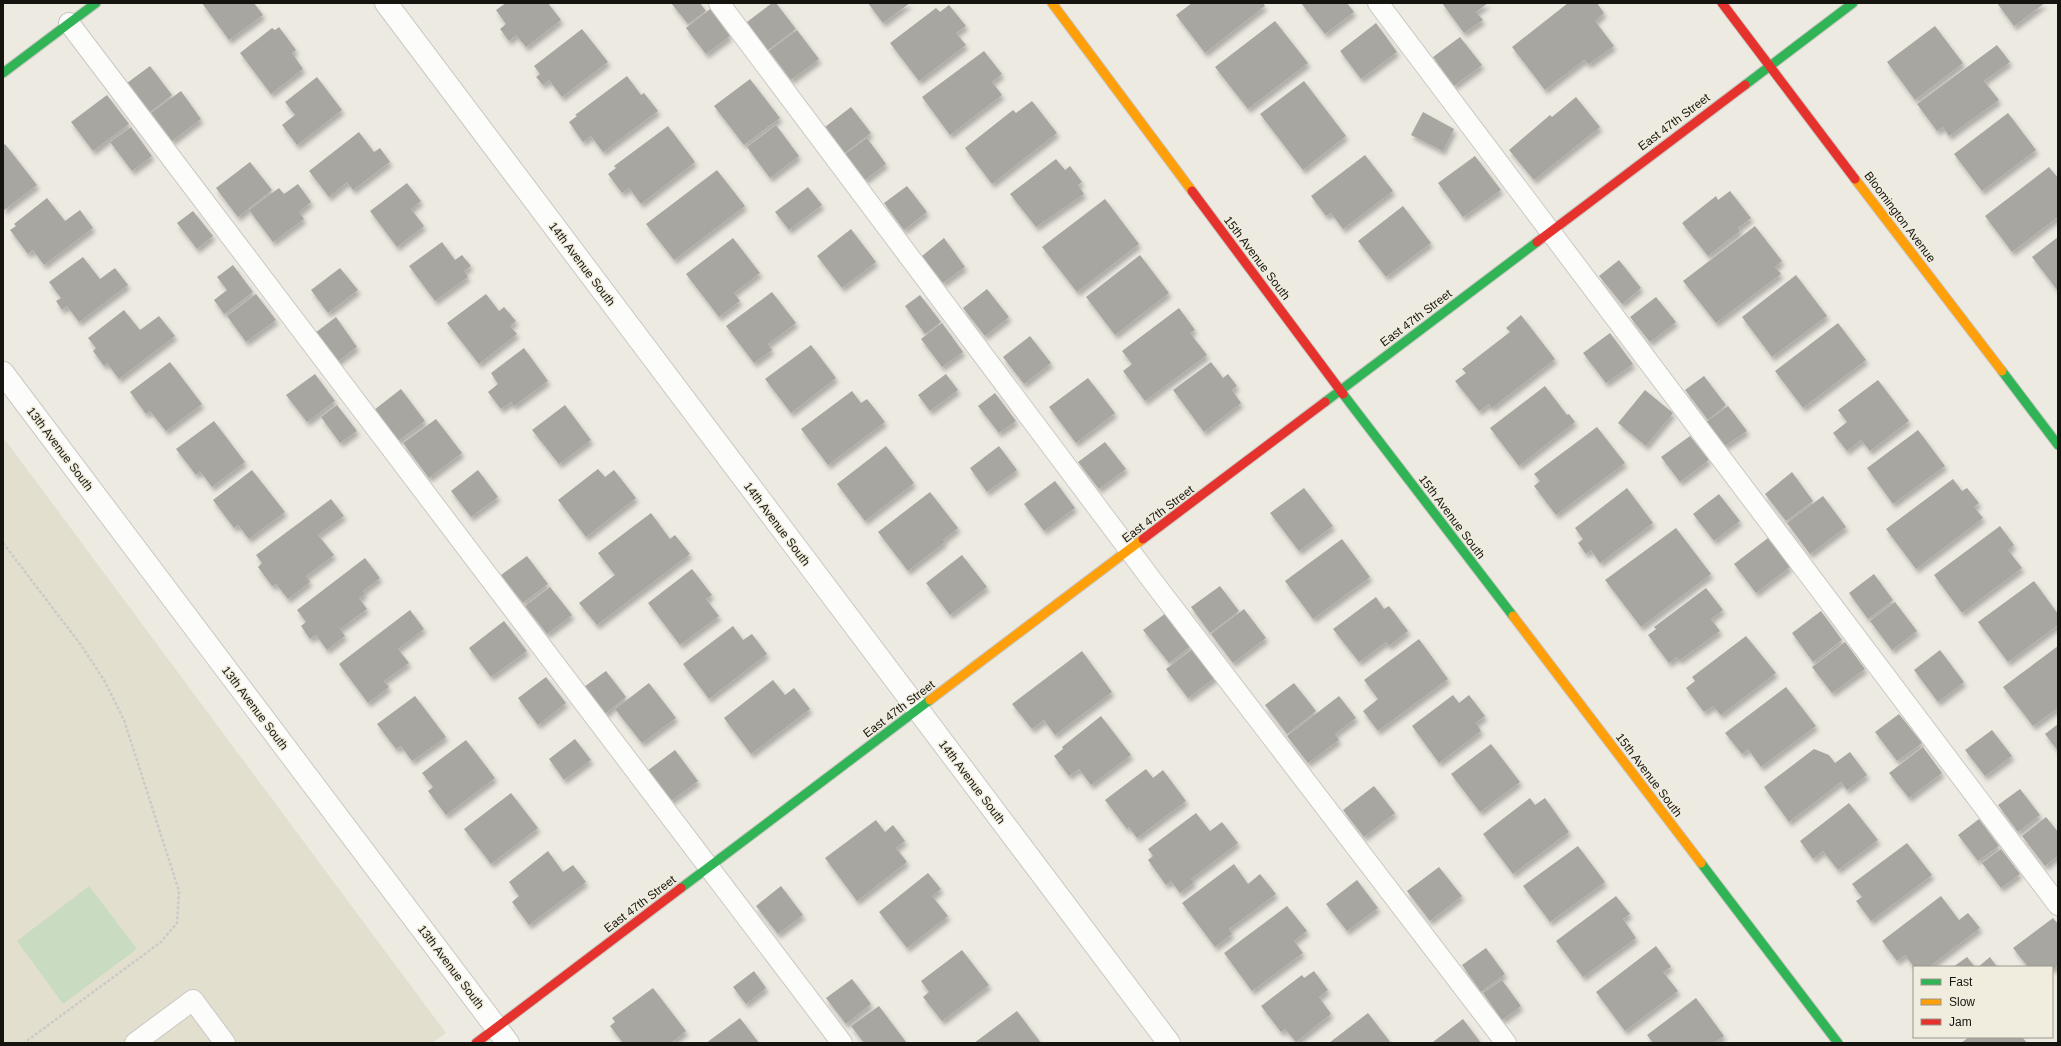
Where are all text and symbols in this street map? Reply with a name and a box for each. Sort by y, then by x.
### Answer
street label: East 47th Street [1635,90,1713,153]
street label: Bloomington Avenue [1861,169,1939,265]
street label: 15th Avenue South [1221,213,1293,303]
street label: 14th Avenue South [546,219,618,309]
street label: East 47th Street [1377,286,1455,349]
street label: 13th Avenue South [24,404,96,494]
street label: 15th Avenue South [1416,472,1488,562]
street label: 14th Avenue South [741,479,813,569]
street label: East 47th Street [1119,482,1197,545]
street label: 13th Avenue South [219,663,291,753]
street label: East 47th Street [860,677,938,740]
street label: 15th Avenue South [1613,730,1685,820]
street label: 14th Avenue South [936,737,1008,827]
street label: East 47th Street [601,872,679,935]
street label: 13th Avenue South [415,922,487,1012]
legend [1913,966,2053,1038]
text: Fast [1949,975,1973,989]
text: Slow [1949,995,1975,1009]
text: Jam [1949,1015,1972,1029]

